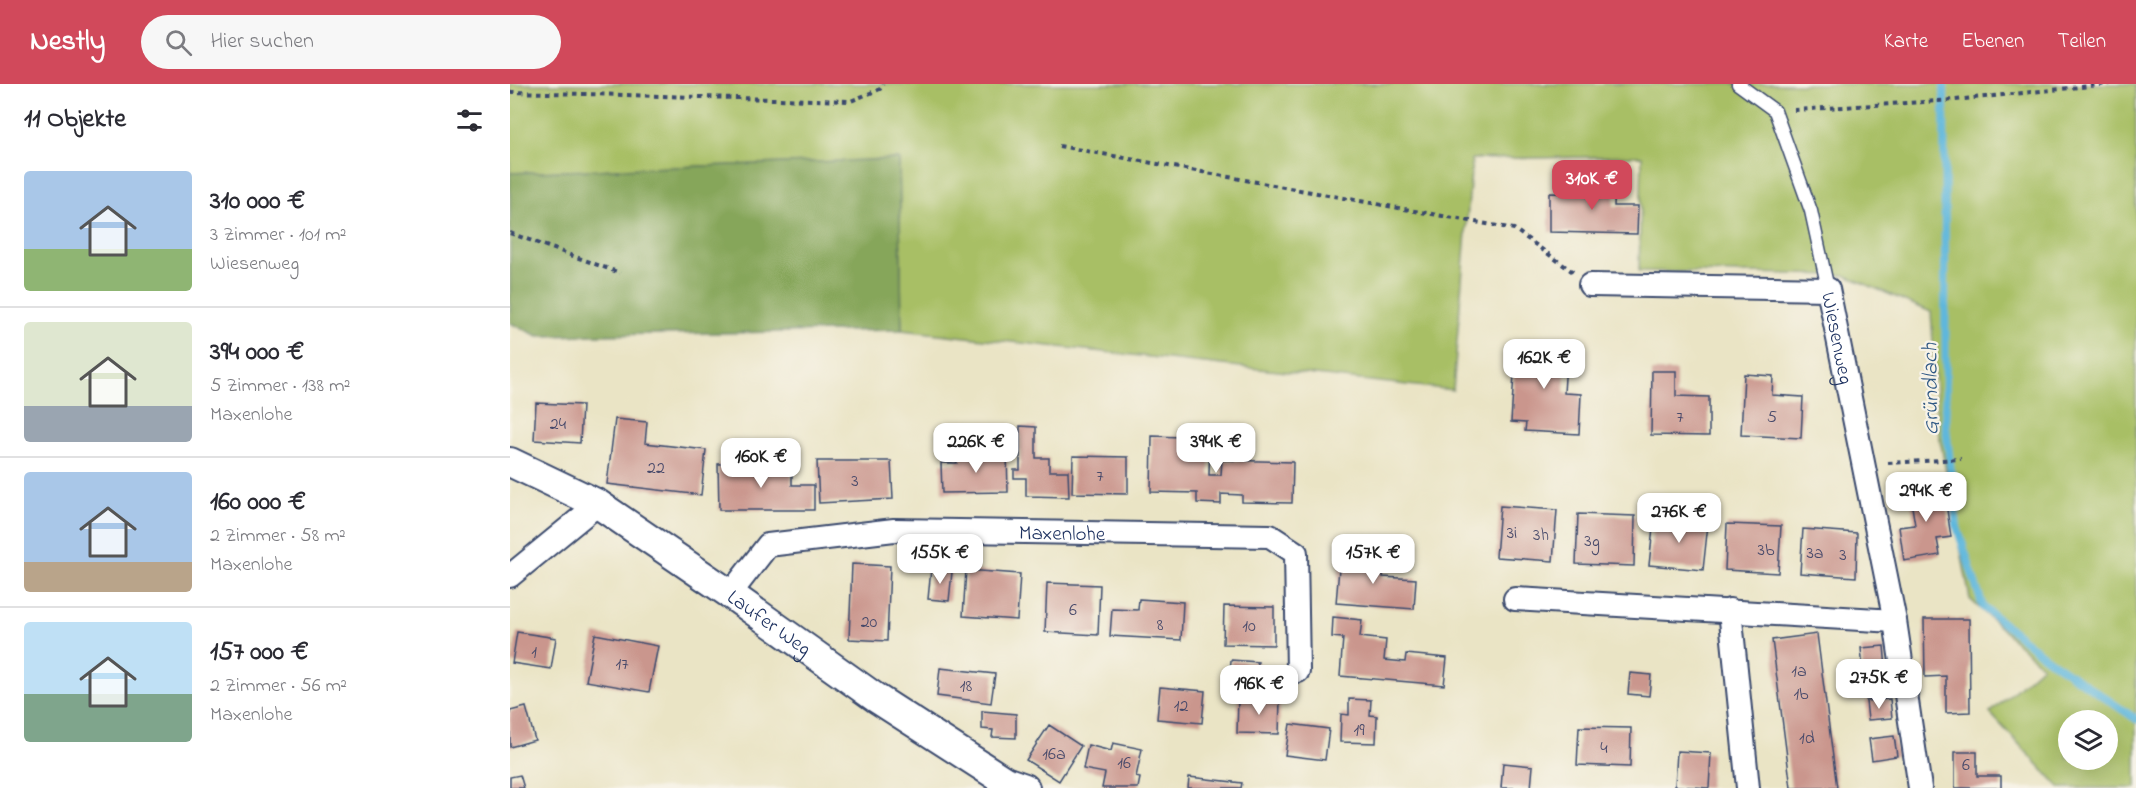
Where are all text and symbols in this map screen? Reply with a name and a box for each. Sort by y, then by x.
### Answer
search box [141,15,561,69]
text: Nestly [30,22,105,63]
icon: search [162,26,195,59]
text: Hier suchen [210,26,314,58]
text: Karte [1884,27,1928,57]
text: Ebenen [1961,27,2024,57]
text: Teilen [2057,27,2106,57]
text: 11 Objekte [24,101,126,139]
icon: filters [453,104,486,137]
pin: 310K € [1543,160,1641,211]
text: 310K € [1566,165,1618,194]
text: 310 000 € [210,183,305,221]
icon: home [72,195,144,267]
text: 3 Zimmer · 101 m² [210,221,347,250]
text: Wiesenweg [210,250,299,279]
street label: Wiesenweg [1812,289,1860,388]
text: 394 000 € [210,334,304,372]
pin: 162K € [1495,339,1593,390]
water label: Gründlach [1915,342,1949,435]
text: 162K € [1517,344,1571,373]
icon: home [72,346,144,418]
text: 5 Zimmer · 138 m² [210,372,350,401]
text: Maxenlohe [210,401,292,430]
house number: 7 [1676,405,1684,431]
house number: 5 [1767,405,1777,431]
house number: 24 [550,412,567,438]
pin: 226K € [927,423,1025,474]
pin: 394K € [1167,423,1265,474]
text: 226K € [947,428,1005,457]
text: 394K € [1190,428,1242,457]
pin: 160K € [712,438,810,489]
text: 160K € [735,443,787,472]
house number: 22 [647,456,665,482]
house number: 7 [1096,464,1104,490]
house number: 3 [851,469,859,495]
pin: 294K € [1877,472,1975,523]
text: 294K € [1900,477,1952,506]
text: 160 000 € [210,484,306,522]
pin: 276K € [1630,493,1728,544]
icon: home [72,496,144,568]
text: 276K € [1651,498,1707,527]
street label: Maxenlohe [1019,519,1106,550]
house number: 3i [1507,521,1517,547]
text: 2 Zimmer · 58 m² [210,522,346,551]
house number: 3h [1533,523,1549,549]
house number: 3g [1584,529,1600,556]
pin: 155K € [891,534,989,585]
pin: 157K € [1324,534,1422,585]
house number: 3b [1758,538,1775,564]
text: 155K € [911,539,969,568]
text: 157K € [1346,539,1400,568]
house number: 3a [1806,541,1824,567]
house number: 3 [1839,543,1847,569]
text: Maxenlohe [210,551,292,580]
street label: Laufer Weg [720,583,817,666]
house number: 6 [1069,598,1077,624]
house number: 20 [861,610,878,636]
house number: 8 [1157,613,1164,639]
house number: 10 [1242,614,1256,640]
text: 157 000 € [210,634,309,672]
house number: 1 [531,640,537,666]
icon: home [72,646,144,718]
house number: 17 [615,652,629,678]
house number: 1a [1791,659,1807,685]
pin: 275K € [1830,659,1928,710]
text: 275K € [1850,664,1908,693]
pin: 196K € [1210,665,1308,716]
text: 196K € [1234,670,1284,699]
text: 2 Zimmer · 56 m² [210,672,347,701]
house number: 18 [960,674,972,700]
house number: 1b [1793,682,1809,708]
house number: 12 [1174,694,1188,720]
text: Maxenlohe [210,701,292,730]
map controls [2058,710,2118,770]
button: layers [2058,710,2118,770]
house number: 19 [1353,718,1365,744]
house number: 1d [1799,726,1815,752]
house number: 4 [1600,736,1608,762]
house number: 16a [1042,742,1066,768]
house number: 16 [1117,751,1131,777]
house number: 6 [1962,753,1970,779]

